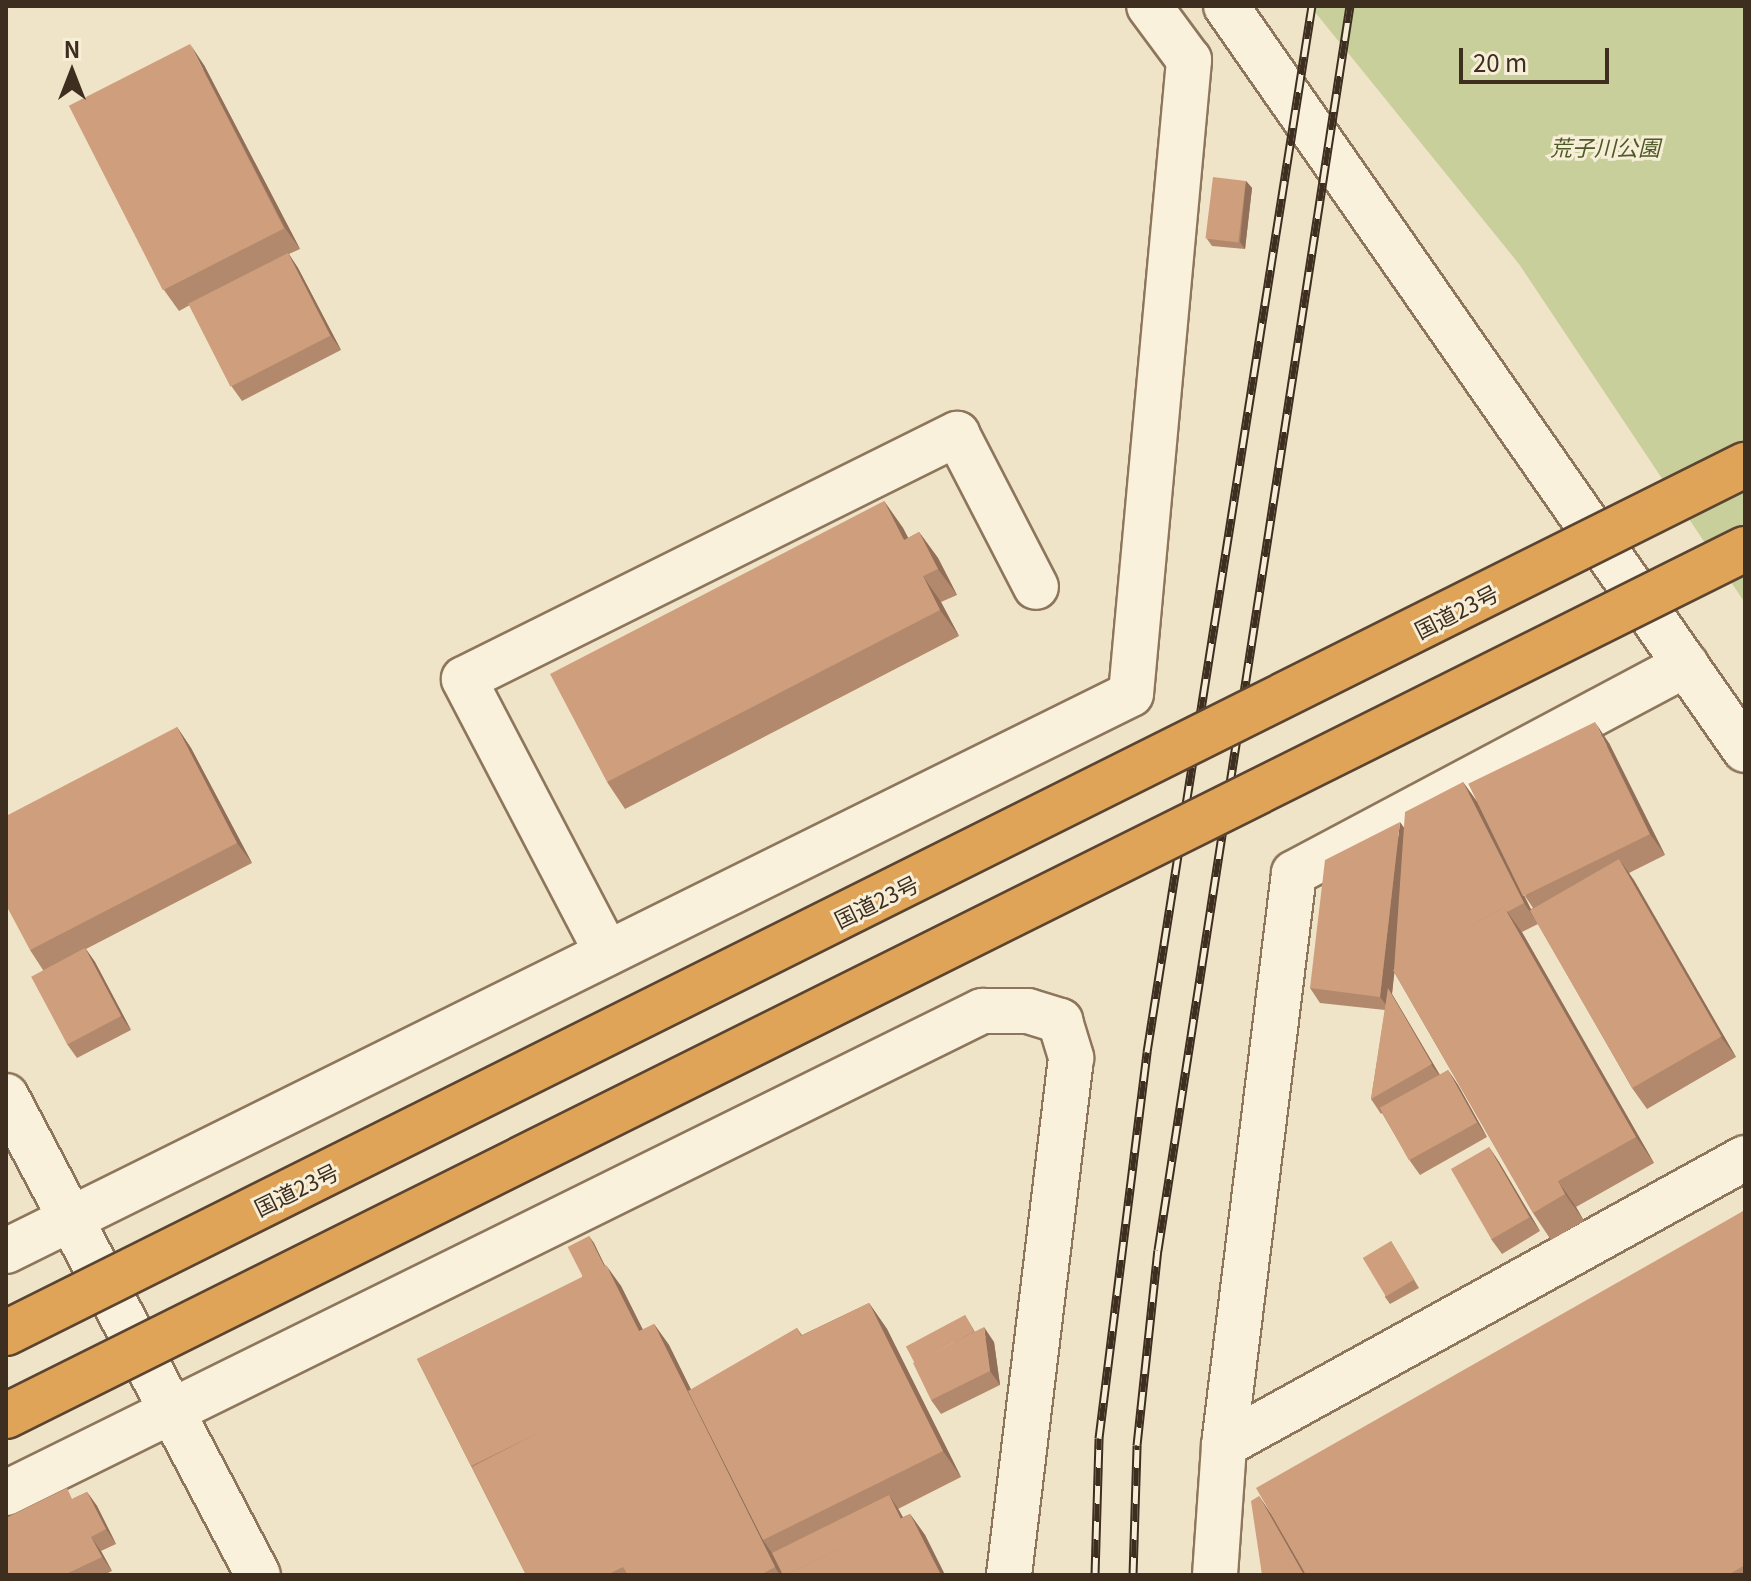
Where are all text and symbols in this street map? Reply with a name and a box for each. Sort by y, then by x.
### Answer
north arrow [32,32,112,112]
text: N [64,32,80,64]
scale bar [1463,32,1613,82]
text: 20 m [1473,44,1527,79]
park label: 荒子川公園 [1550,134,1660,160]
street label: 国道23号 [1410,579,1502,643]
street label: 国道23号 [830,869,922,933]
street label: 国道23号 [250,1157,342,1221]

